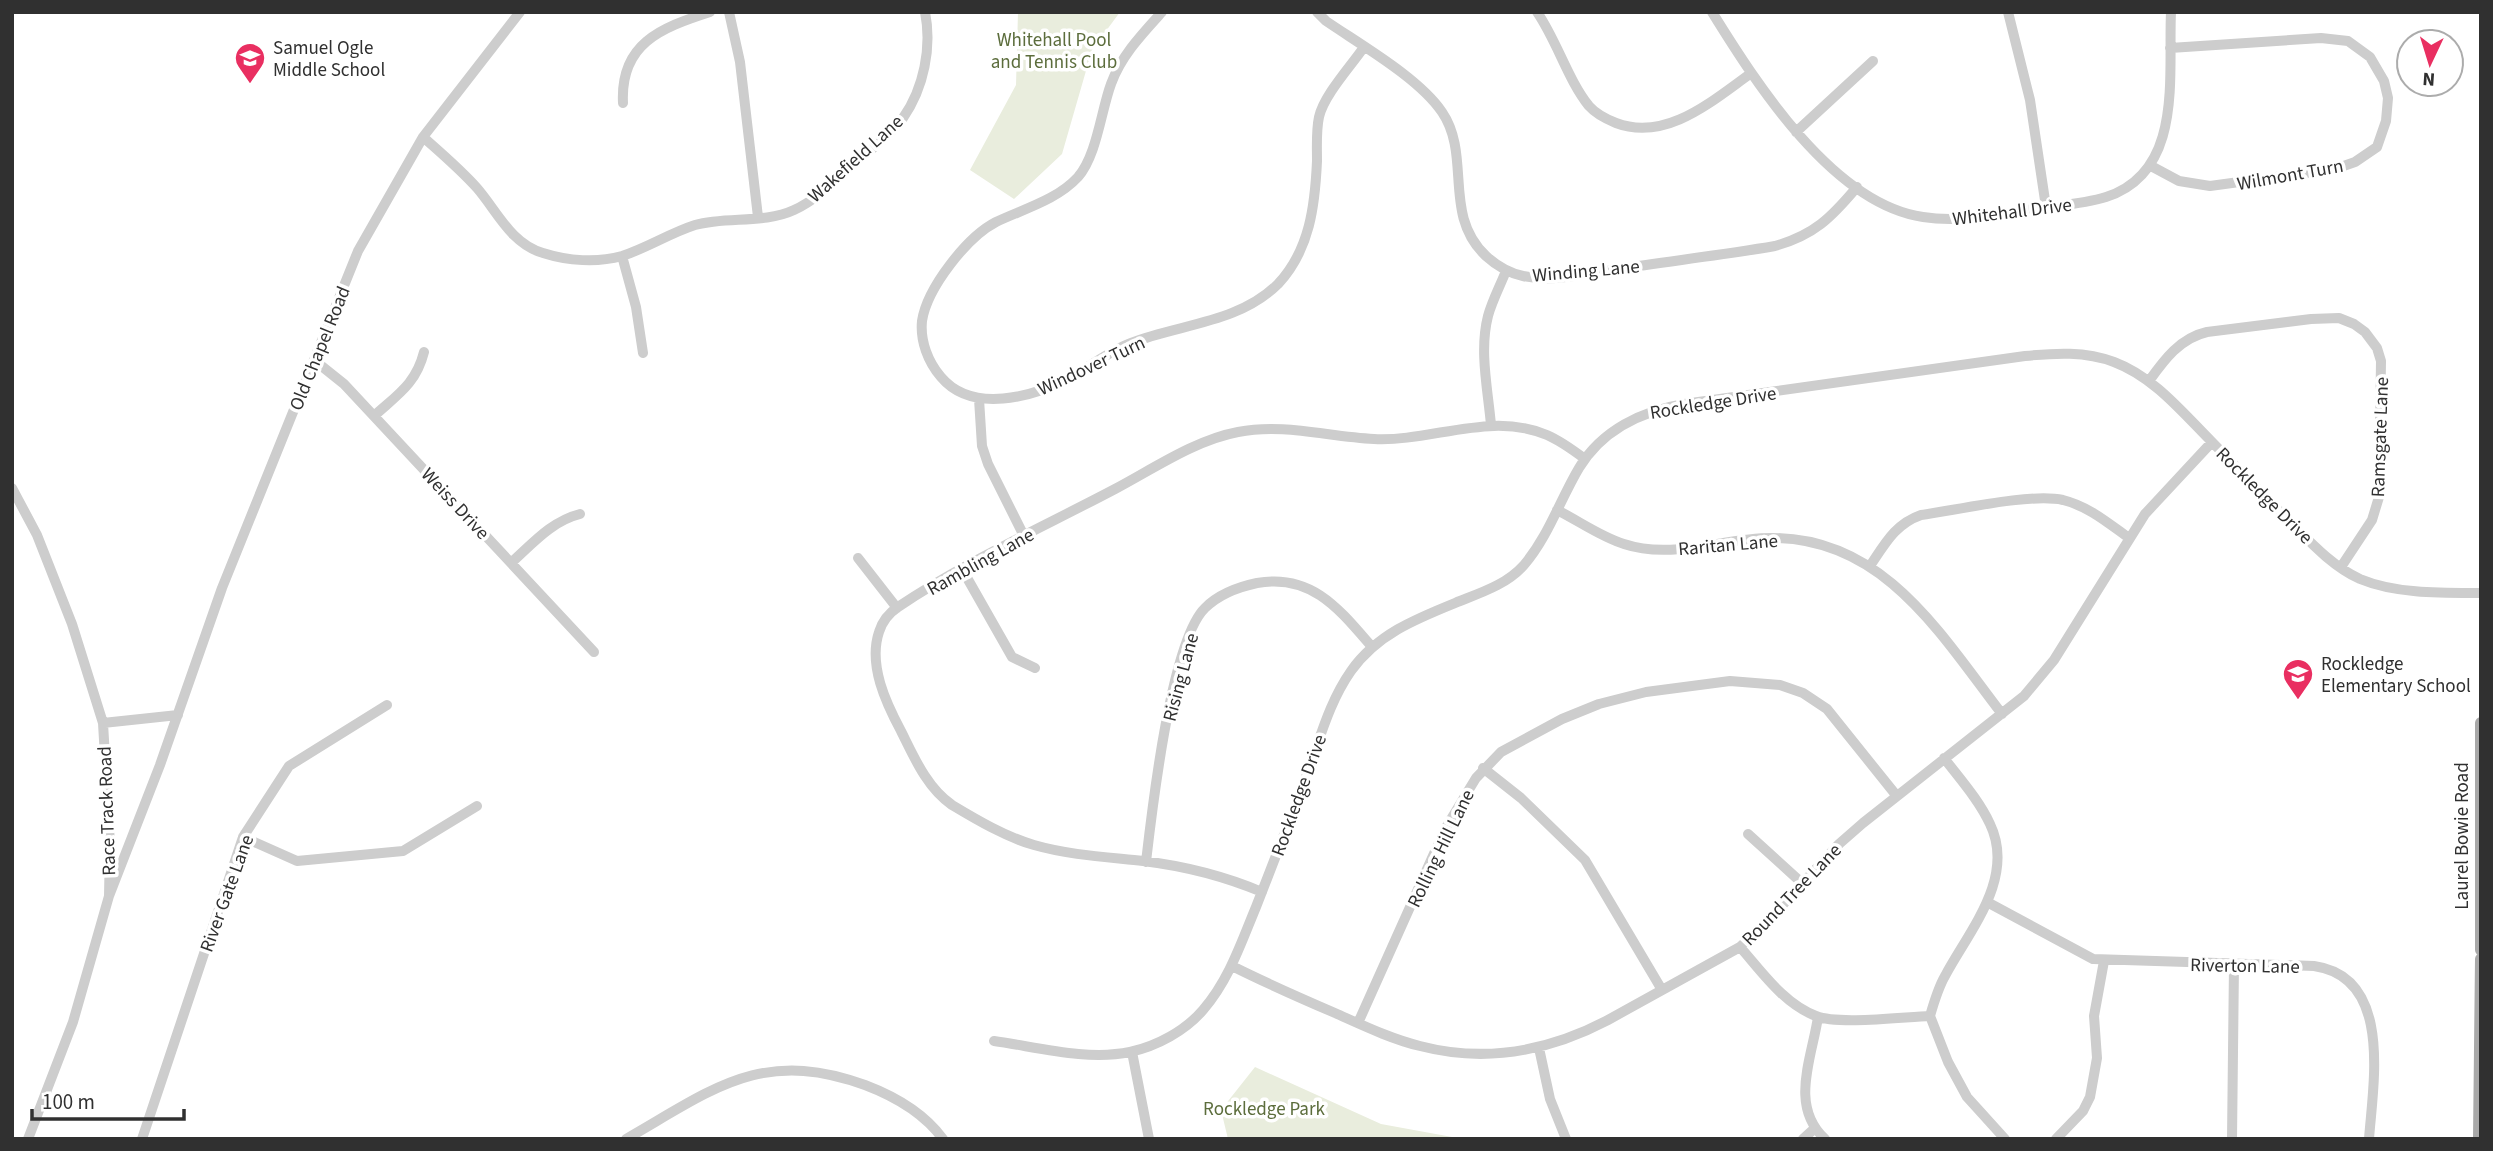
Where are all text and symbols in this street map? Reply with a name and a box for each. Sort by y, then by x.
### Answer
park label: Whitehall Pool and Tennis Club [991,27,1117,76]
north arrow [2395,28,2465,98]
place label: Samuel Ogle Middle School [273,35,385,84]
school or university icon: Samuel Ogle Middle School [233,41,267,85]
text: N [2422,65,2436,92]
street label: Wakefield Lane [802,109,910,209]
street label: Wilmont Turn [2235,153,2346,198]
street label: Whitehall Drive [1951,192,2073,233]
street label: Winding Lane [1531,253,1641,290]
street label: Old Chapel Road [283,282,358,415]
street label: Windover Turn [1033,330,1150,403]
street label: Ramsgate Lane [2365,376,2396,498]
street label: Rockledge Drive [1648,380,1778,427]
street label: Rockledge Drive [2209,441,2319,551]
street label: Weiss Drive [414,462,495,546]
street label: Rambling Lane [922,522,1039,603]
street label: Raritan Lane [1677,528,1779,563]
street label: Rising Lane [1157,630,1206,725]
place label: Rockledge Elementary School [2321,651,2471,700]
school or university icon: Rockledge Elementary School [2281,657,2315,701]
street label: Rockledge Drive [1265,731,1334,860]
street label: Race Track Road [92,746,123,876]
street label: Laurel Bowie Road [2449,762,2476,910]
street label: Rolling Hill Lane [1401,785,1482,912]
street label: River Gate Lane [194,831,261,956]
street label: Round Tree Lane [1736,838,1848,952]
street label: Riverton Lane [2190,952,2300,981]
scale bar [32,1078,184,1122]
text: 100 m [42,1087,95,1117]
park label: Rockledge Park [1203,1096,1326,1123]

